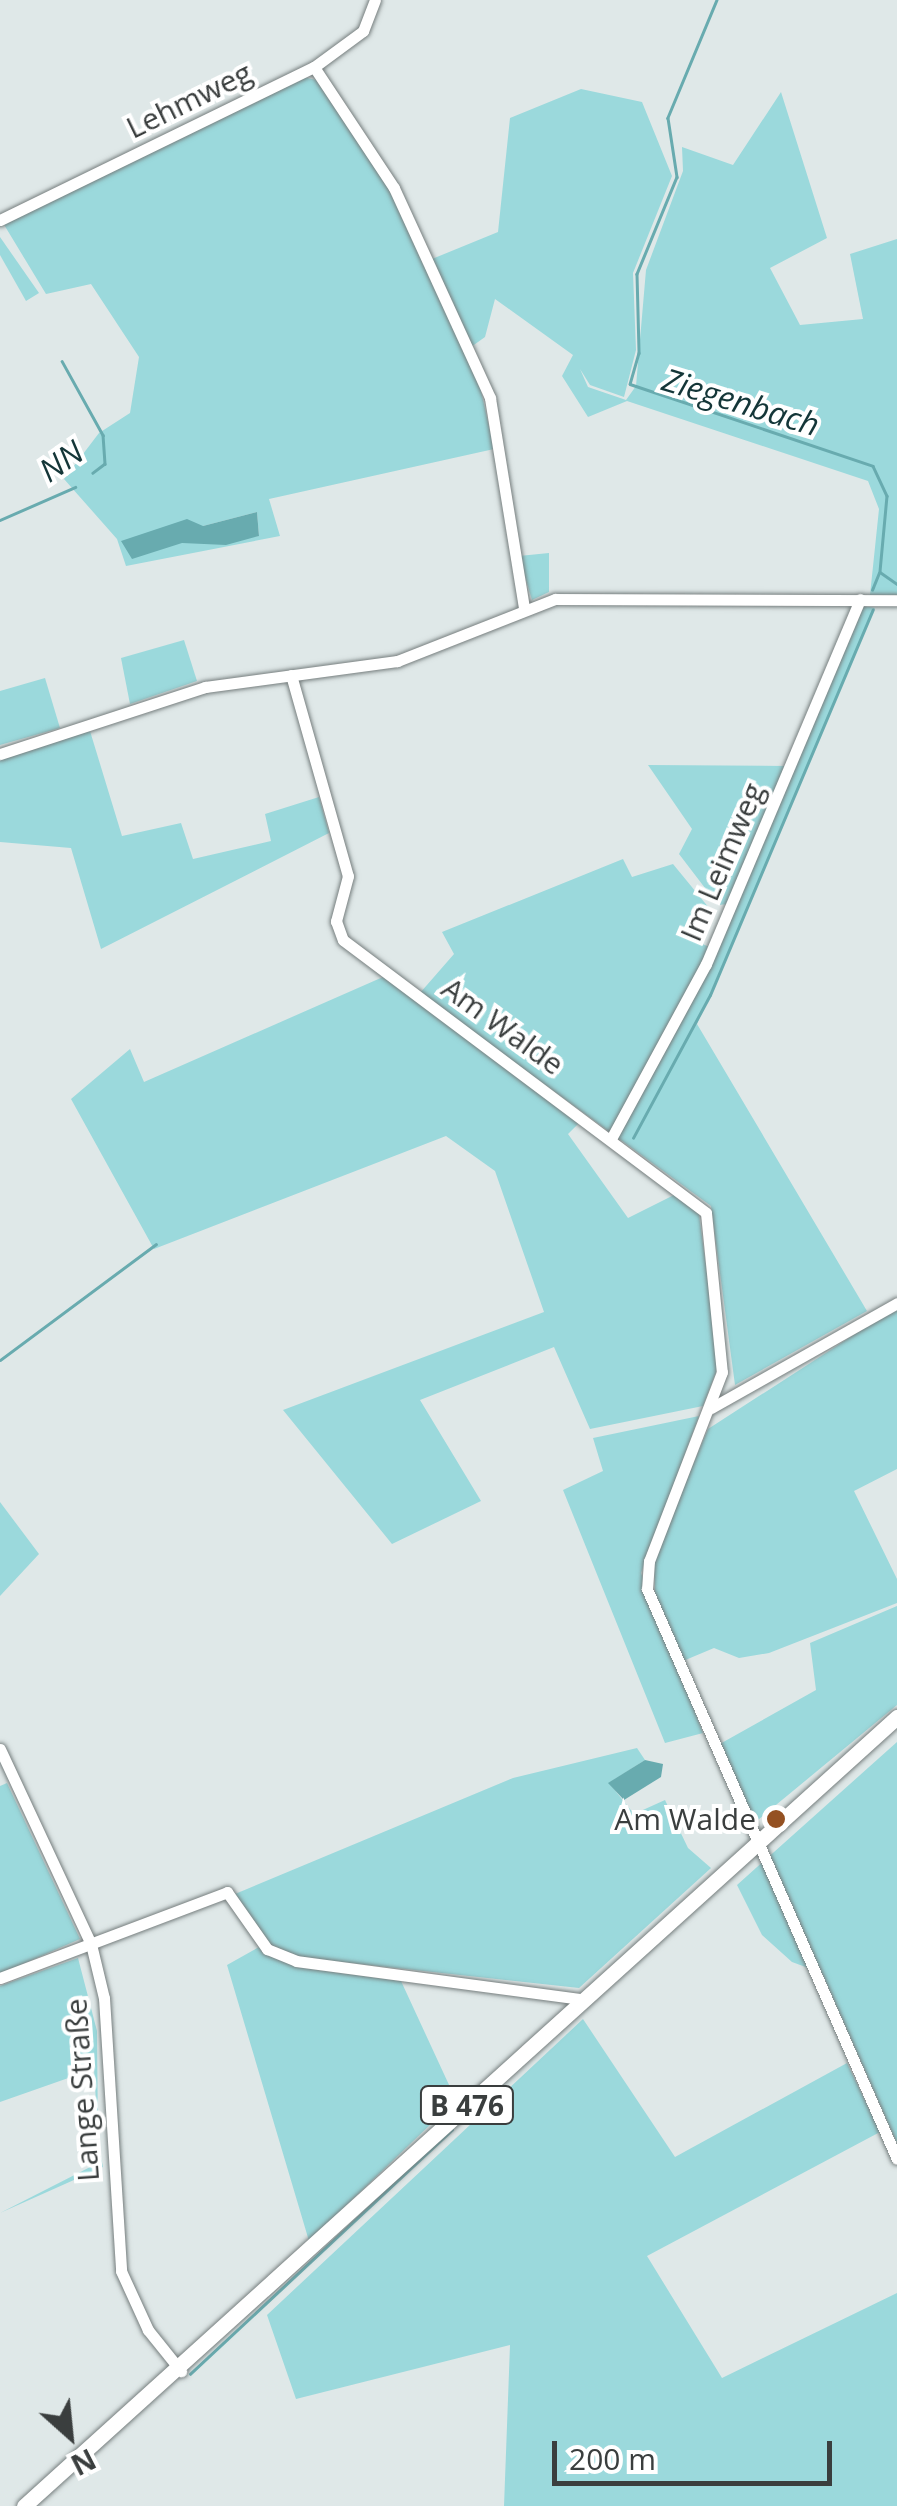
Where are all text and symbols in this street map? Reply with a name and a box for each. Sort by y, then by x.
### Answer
street label: Lehmweg [120,54,258,146]
water label: Ziegenbach [658,360,824,444]
water label: NN [32,432,90,490]
street label: Im Leimweg [673,778,771,946]
street label: Am Walde [435,970,571,1082]
place label: Am Walde [614,1801,756,1837]
marker: Am Walde [765,1808,787,1830]
street label: Lange Straße [58,1997,106,2183]
road number: B 476 [420,2082,514,2128]
north arrow [20,2386,120,2486]
scale bar [557,2421,837,2483]
text: 200 m [569,2438,656,2479]
text: N [65,2441,102,2485]

